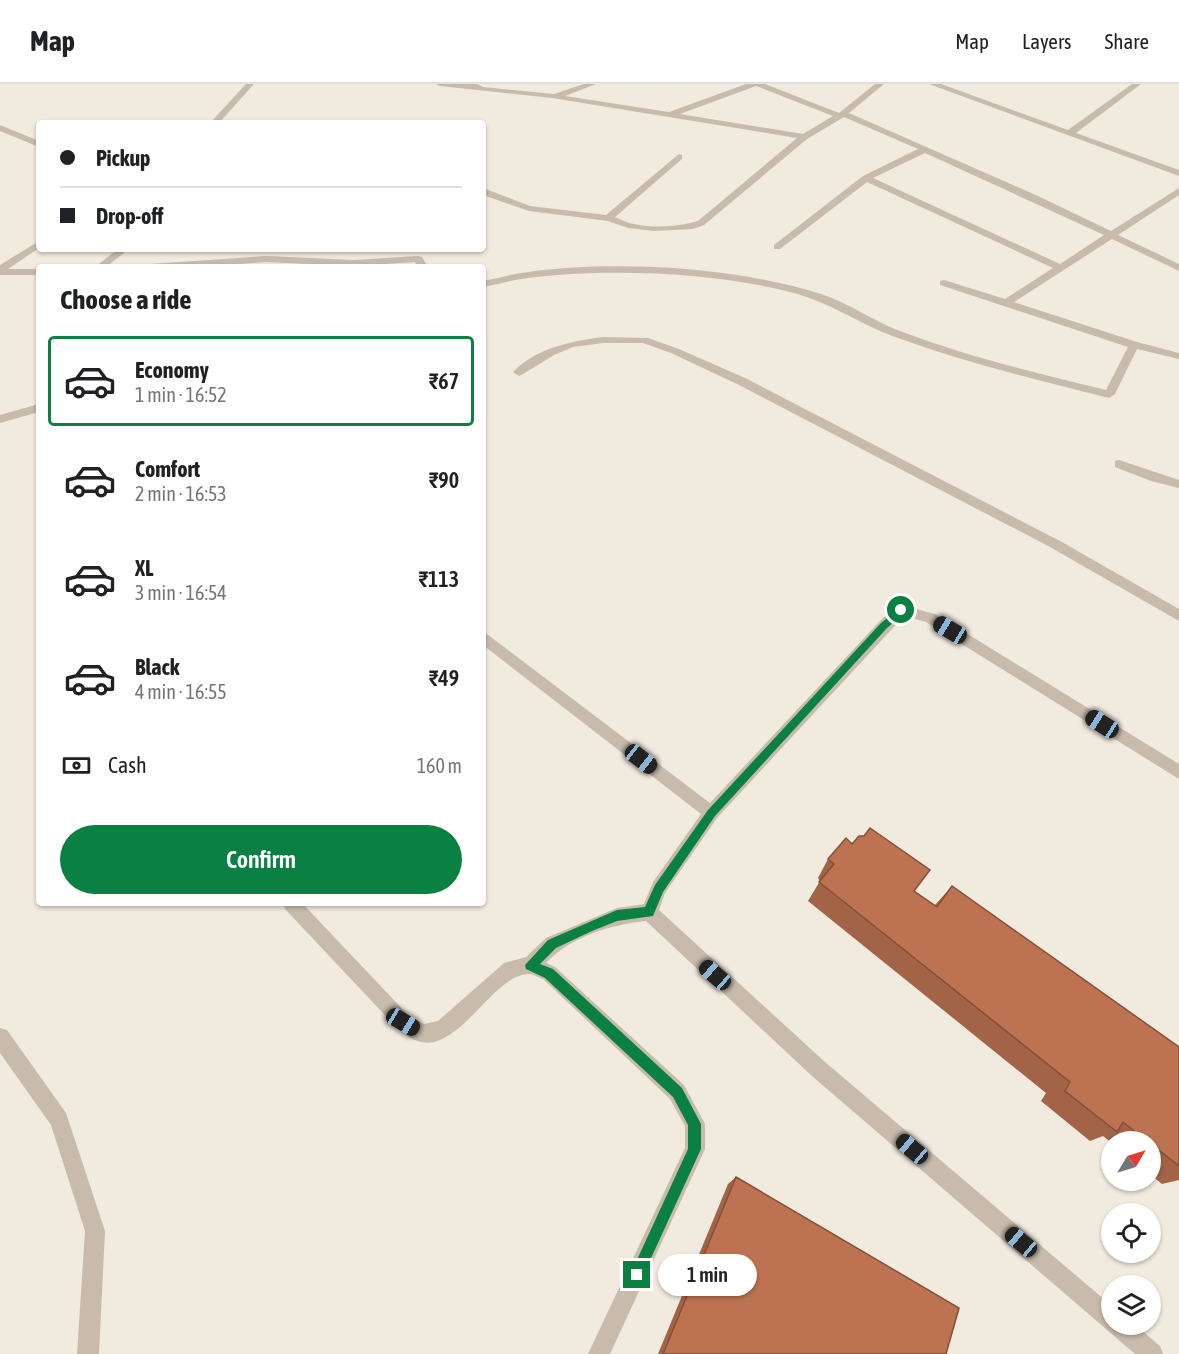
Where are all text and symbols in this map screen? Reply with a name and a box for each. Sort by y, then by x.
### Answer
text: Map [30,25,75,57]
text: Map [955,29,989,53]
text: Layers [1022,29,1072,53]
text: Share [1105,29,1149,53]
text: Pickup [96,145,151,171]
text: Drop-off [96,203,163,229]
text: Choose a ride [60,284,192,315]
icon: car [63,354,117,408]
text: Economy [135,357,209,383]
text: ₹67 [429,368,459,394]
text: 1 min · 16:52 [135,383,227,406]
icon: car [63,453,117,507]
text: Comfort [135,456,200,482]
text: ₹90 [429,467,459,493]
text: 2 min · 16:53 [135,482,227,505]
icon: car [63,552,117,606]
text: XL [135,555,153,581]
text: ₹113 [419,566,459,592]
text: 3 min · 16:54 [135,581,227,604]
route start [887,596,914,623]
car [930,613,970,647]
icon: car [63,651,117,705]
text: Black [135,654,179,680]
text: ₹49 [429,665,459,691]
text: 4 min · 16:55 [135,680,227,703]
car [1082,707,1122,741]
car [621,741,661,777]
icon: cash [60,749,93,782]
text: Cash [108,752,147,778]
text: 160 m [417,754,462,777]
button: Confirm [60,825,462,894]
car [696,956,734,994]
car [383,1005,423,1039]
car [892,1131,932,1167]
north arrow [1101,1131,1161,1191]
map controls [1101,1131,1161,1335]
button: locate [1101,1203,1161,1263]
car [1001,1224,1041,1260]
callout: 1 min [658,1254,757,1296]
route end [623,1261,650,1288]
text: 1 min [687,1263,728,1286]
button: layers [1101,1275,1161,1335]

